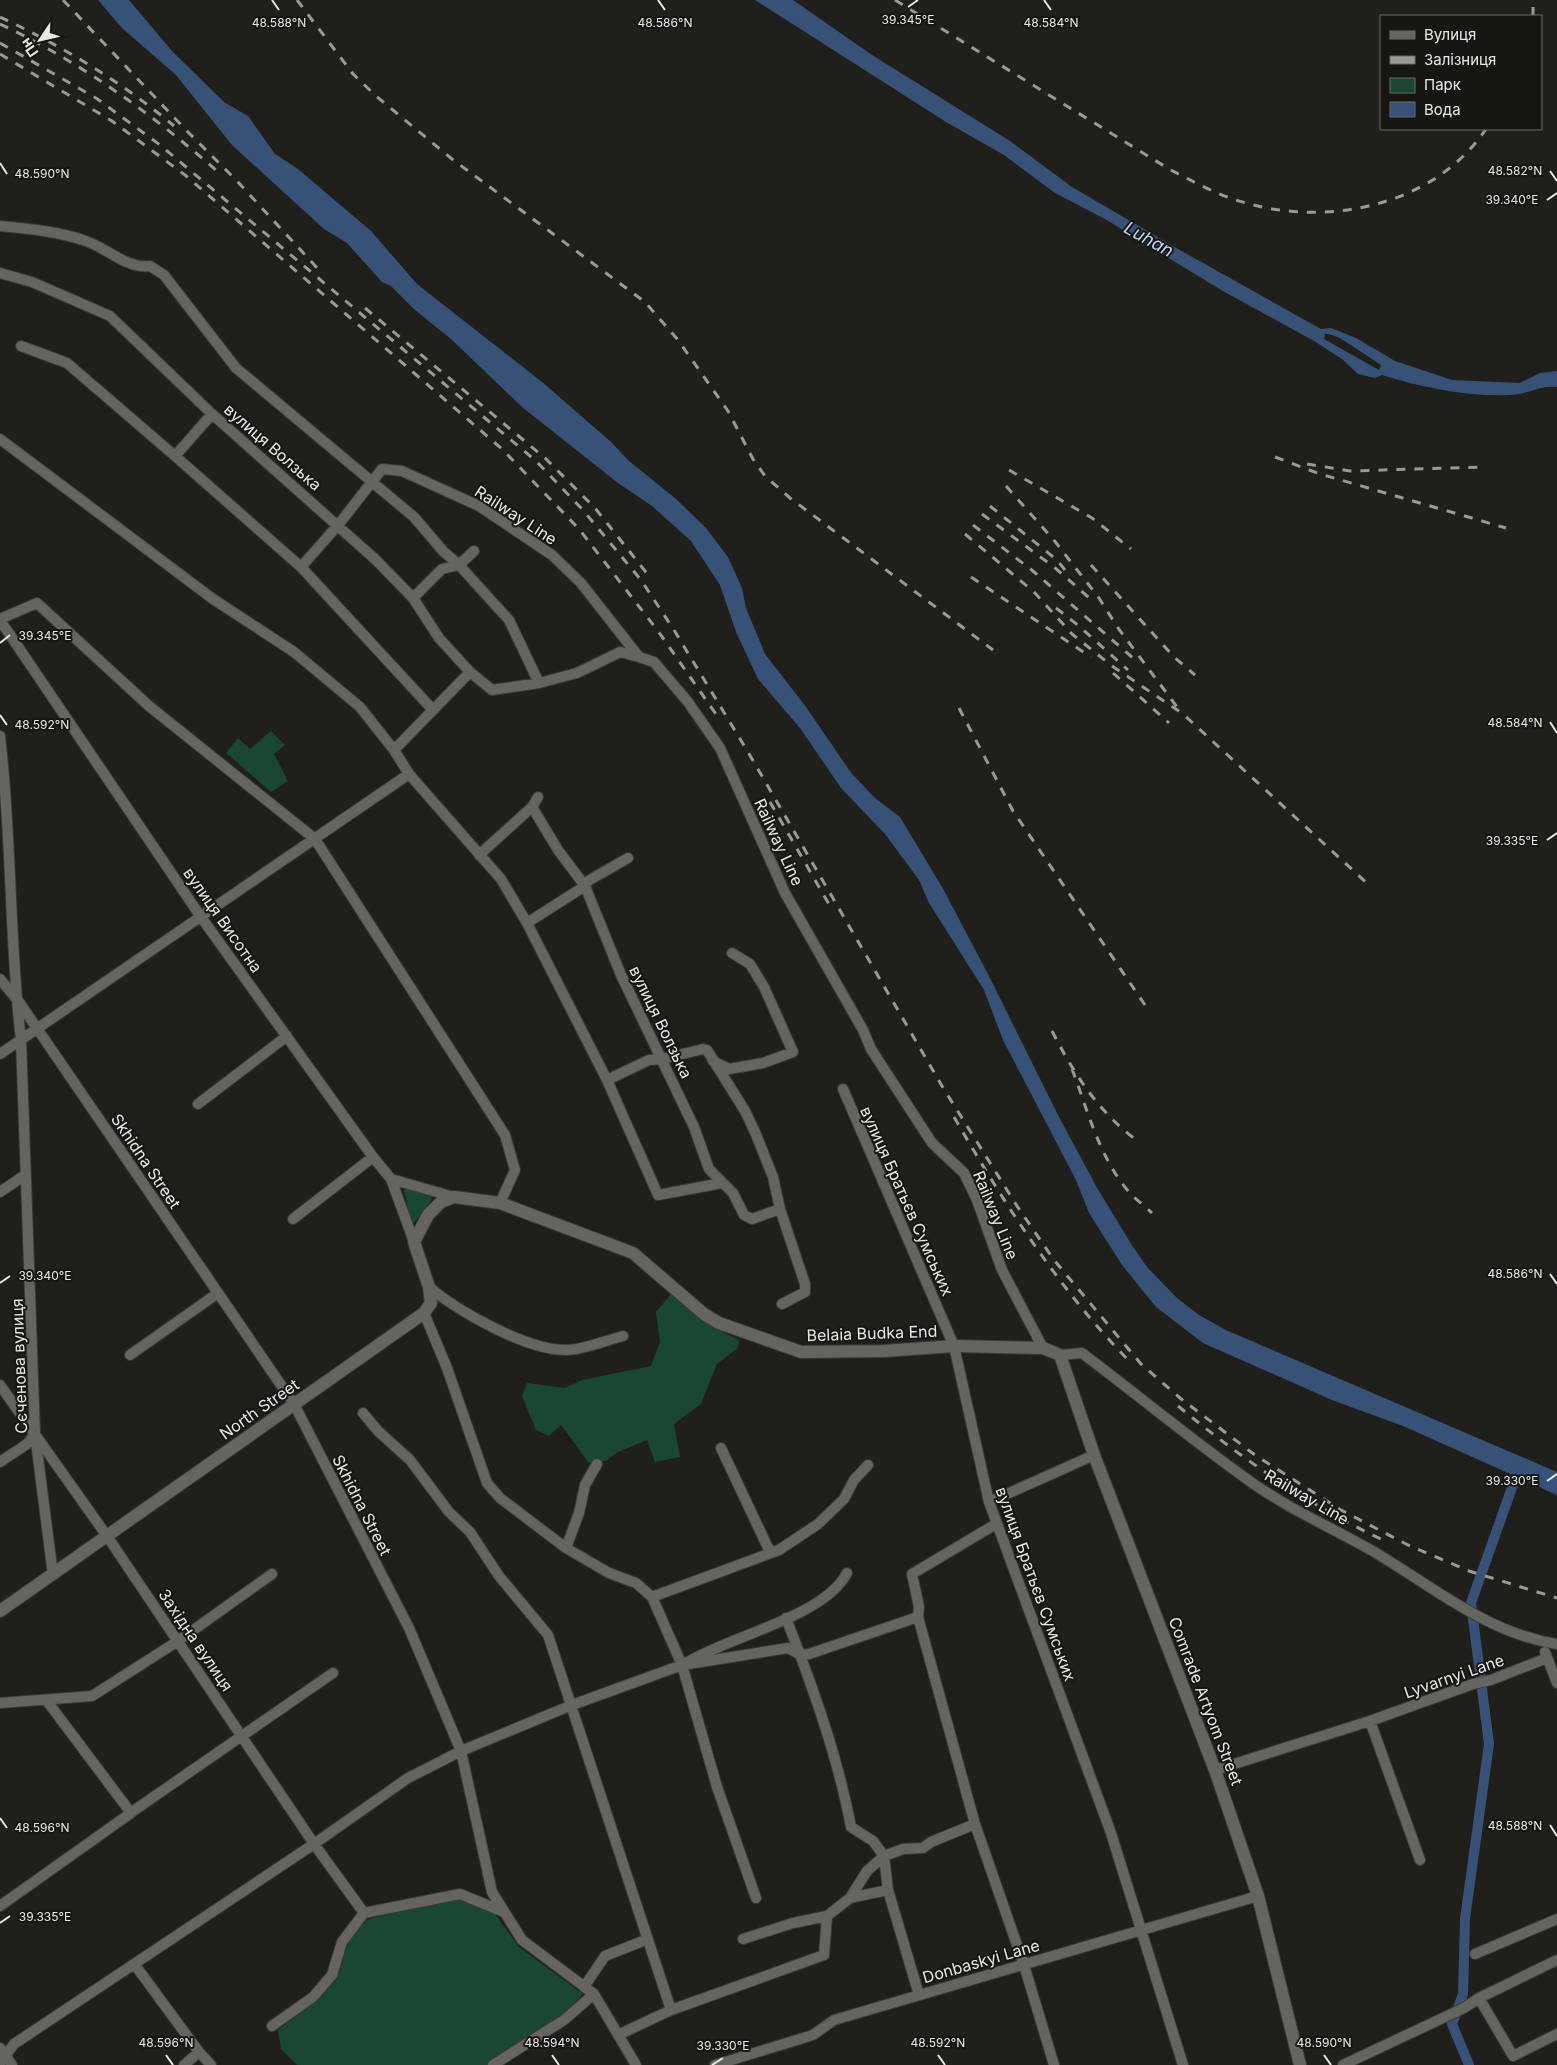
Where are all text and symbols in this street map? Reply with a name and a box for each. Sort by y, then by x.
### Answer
text: 39.345°E [882,12,934,27]
north arrow [15,15,65,65]
text: 48.588°N [252,15,306,30]
text: 48.586°N [638,15,692,30]
text: 48.584°N [1024,15,1078,30]
legend [1380,15,1542,130]
text: Вулиця [1424,25,1476,44]
text: Пн [16,35,41,60]
text: Залізниця [1424,50,1496,69]
text: Парк [1424,75,1461,94]
text: Вода [1424,100,1461,119]
text: 48.582°N [1488,163,1542,178]
text: 48.590°N [14,166,70,181]
text: 39.340°E [1485,192,1539,207]
water label: Luhan [1121,217,1177,261]
street label: вулиця Волзька [220,399,326,495]
street label: Railway Line [471,481,561,549]
text: 39.345°E [19,628,71,643]
text: 48.584°N [1488,715,1542,730]
text: 48.592°N [15,717,69,732]
street label: Railway Line [750,795,808,889]
text: 39.335°E [1486,833,1538,848]
street label: вулиця Висотна [179,864,267,976]
street label: вулиця Волзька [625,962,697,1082]
street label: вулиця Братьєв Сумських [856,1103,958,1299]
street label: Skhidna Street [107,1110,185,1212]
street label: Railway Line [969,1168,1023,1262]
text: 48.586°N [1488,1266,1542,1281]
text: 39.340°E [18,1268,72,1283]
street label: Сєченова вулиця [7,1298,31,1434]
street label: Belaia Budka End [806,1321,938,1345]
street label: North Street [215,1374,303,1444]
street label: Skhidna Street [328,1451,396,1559]
street label: Railway Line [1261,1465,1353,1529]
text: 39.330°E [1486,1473,1538,1488]
street label: вулиця Братьєв Сумських [991,1484,1081,1684]
street label: Західна вулиця [154,1585,238,1695]
street label: Comrade Artyom Street [1165,1614,1247,1788]
street label: Lyvarnyi Lane [1401,1650,1507,1702]
text: 48.588°N [1488,1818,1542,1833]
text: 48.596°N [15,1820,69,1835]
text: 39.335°E [19,1909,71,1924]
street label: Donbaskyi Lane [920,1935,1042,1987]
text: 48.596°N [139,2035,193,2050]
text: 48.594°N [525,2035,579,2050]
text: 48.592°N [911,2035,965,2050]
text: 48.590°N [1296,2035,1352,2050]
text: 39.330°E [697,2038,749,2053]

